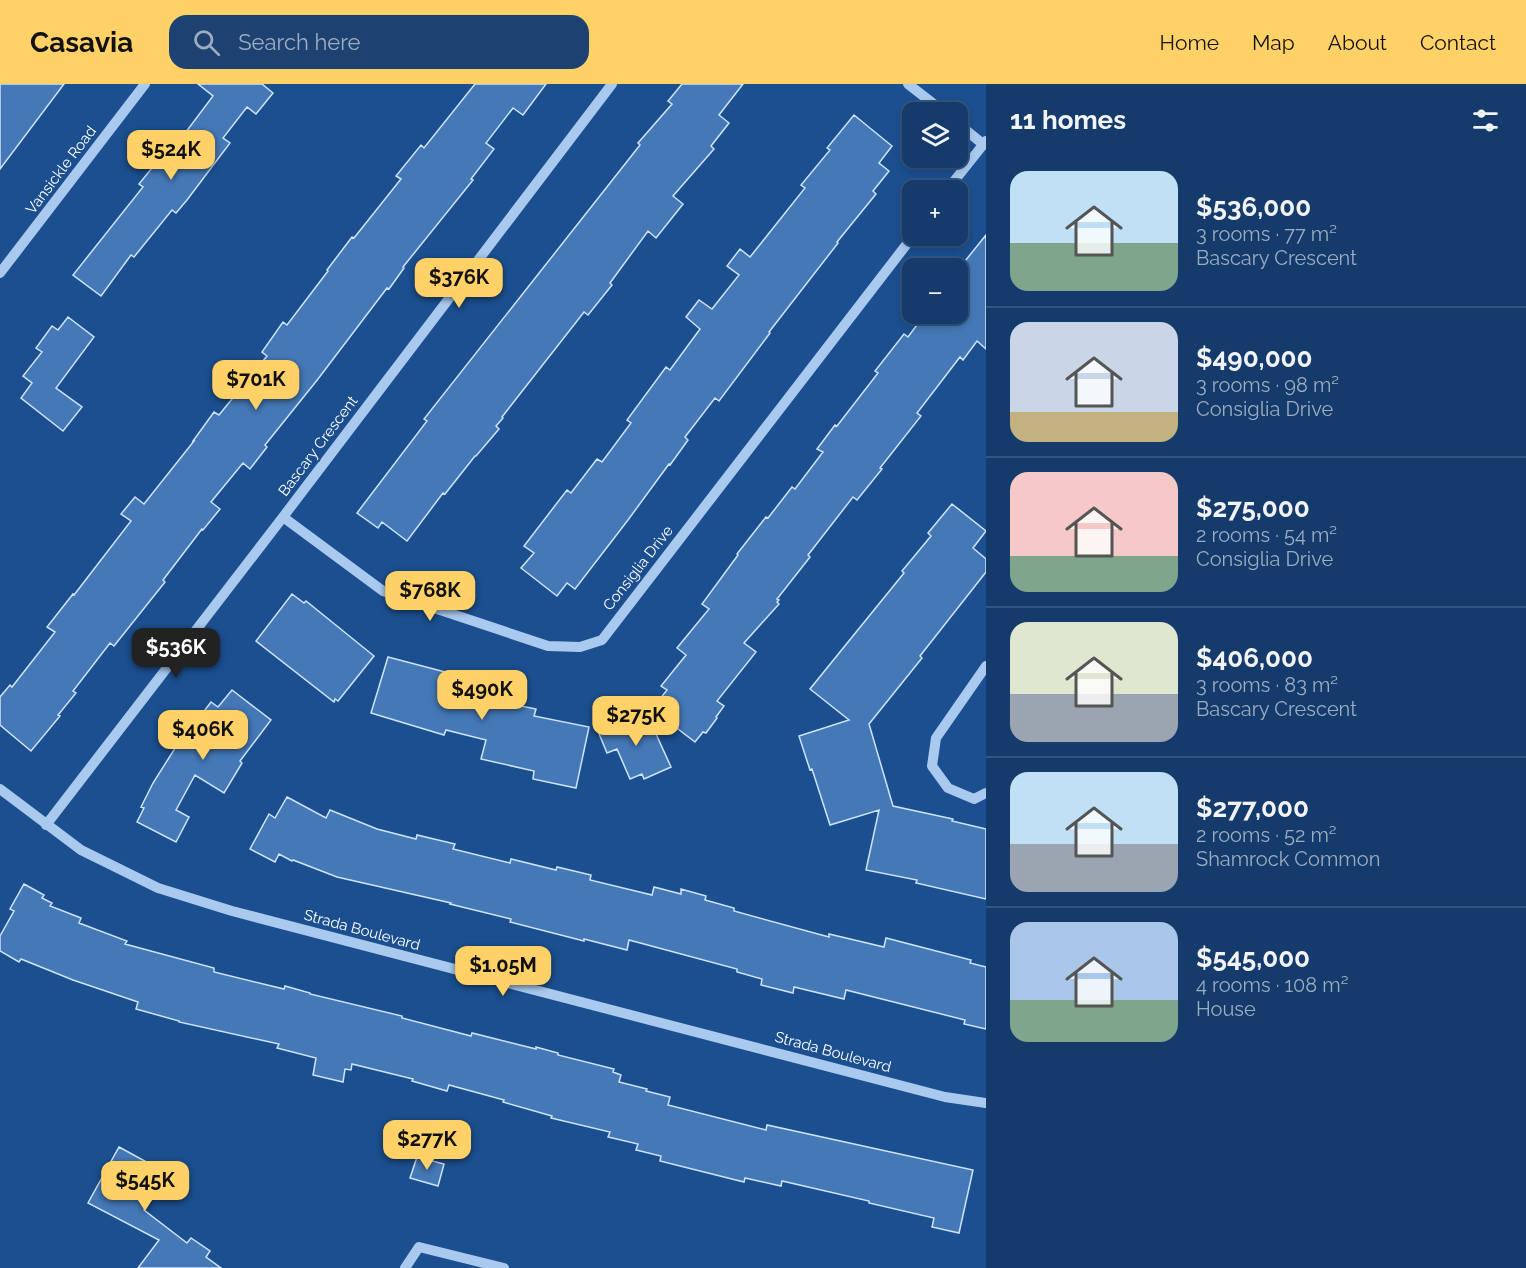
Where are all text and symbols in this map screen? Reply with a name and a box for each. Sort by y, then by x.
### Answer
search box [169,15,589,69]
text: Casavia [30,26,133,59]
icon: search [190,26,223,59]
text: Search here [238,29,360,55]
text: Home [1160,30,1219,55]
text: Map [1252,30,1295,55]
text: About [1328,30,1387,55]
text: Contact [1420,30,1496,55]
map controls [902,102,968,324]
button: layers [902,102,968,168]
icon: filters [1469,104,1502,137]
text: 11 homes [1010,105,1126,135]
street label: Vansickle Road [22,122,100,218]
pin: $524K [129,130,213,181]
text: $524K [141,137,201,161]
button: + [902,180,968,246]
text: $536,000 [1196,192,1311,222]
icon: home [1058,195,1130,267]
text: 3 rooms · 77 m² [1196,222,1337,246]
text: Bascary Crescent [1196,246,1357,270]
pin: $376K [417,258,501,309]
button: − [902,258,968,324]
text: $376K [429,265,489,289]
text: $490,000 [1196,343,1313,373]
icon: home [1058,346,1130,418]
pin: $701K [214,360,298,411]
text: $701K [226,367,286,391]
text: 3 rooms · 98 m² [1196,373,1339,397]
street label: Bascary Crescent [275,392,361,500]
text: Consiglia Drive [1196,397,1333,421]
text: $275,000 [1196,493,1310,523]
icon: home [1058,496,1130,568]
street label: Consiglia Drive [599,522,677,614]
text: 2 rooms · 54 m² [1196,523,1337,547]
text: Consiglia Drive [1196,547,1333,571]
pin: $768K [388,571,472,622]
text: $768K [399,578,461,602]
pin: $536K [134,628,218,679]
text: $536K [146,635,206,659]
text: $406,000 [1196,643,1313,673]
icon: home [1058,646,1130,718]
pin: $490K [440,670,524,721]
text: 3 rooms · 83 m² [1196,673,1338,697]
text: $490K [451,677,513,701]
pin: $275K [594,696,678,747]
text: Bascary Crescent [1196,697,1357,721]
text: $275K [606,703,666,727]
pin: $406K [161,710,245,761]
text: $406K [172,717,234,741]
text: $277,000 [1196,793,1309,823]
icon: home [1058,796,1130,868]
text: 2 rooms · 52 m² [1196,823,1337,847]
text: Shamrock Common [1196,847,1380,871]
street label: Strada Boulevard [302,906,422,954]
text: $545,000 [1196,943,1310,973]
pin: $1.05M [454,946,552,997]
icon: home [1058,946,1130,1018]
text: $1.05M [469,953,537,977]
text: 4 rooms · 108 m² [1196,973,1348,997]
text: House [1196,997,1256,1021]
street label: Strada Boulevard [773,1028,893,1076]
pin: $277K [385,1120,469,1171]
text: $277K [397,1127,457,1151]
pin: $545K [103,1161,187,1212]
text: $545K [115,1168,175,1192]

